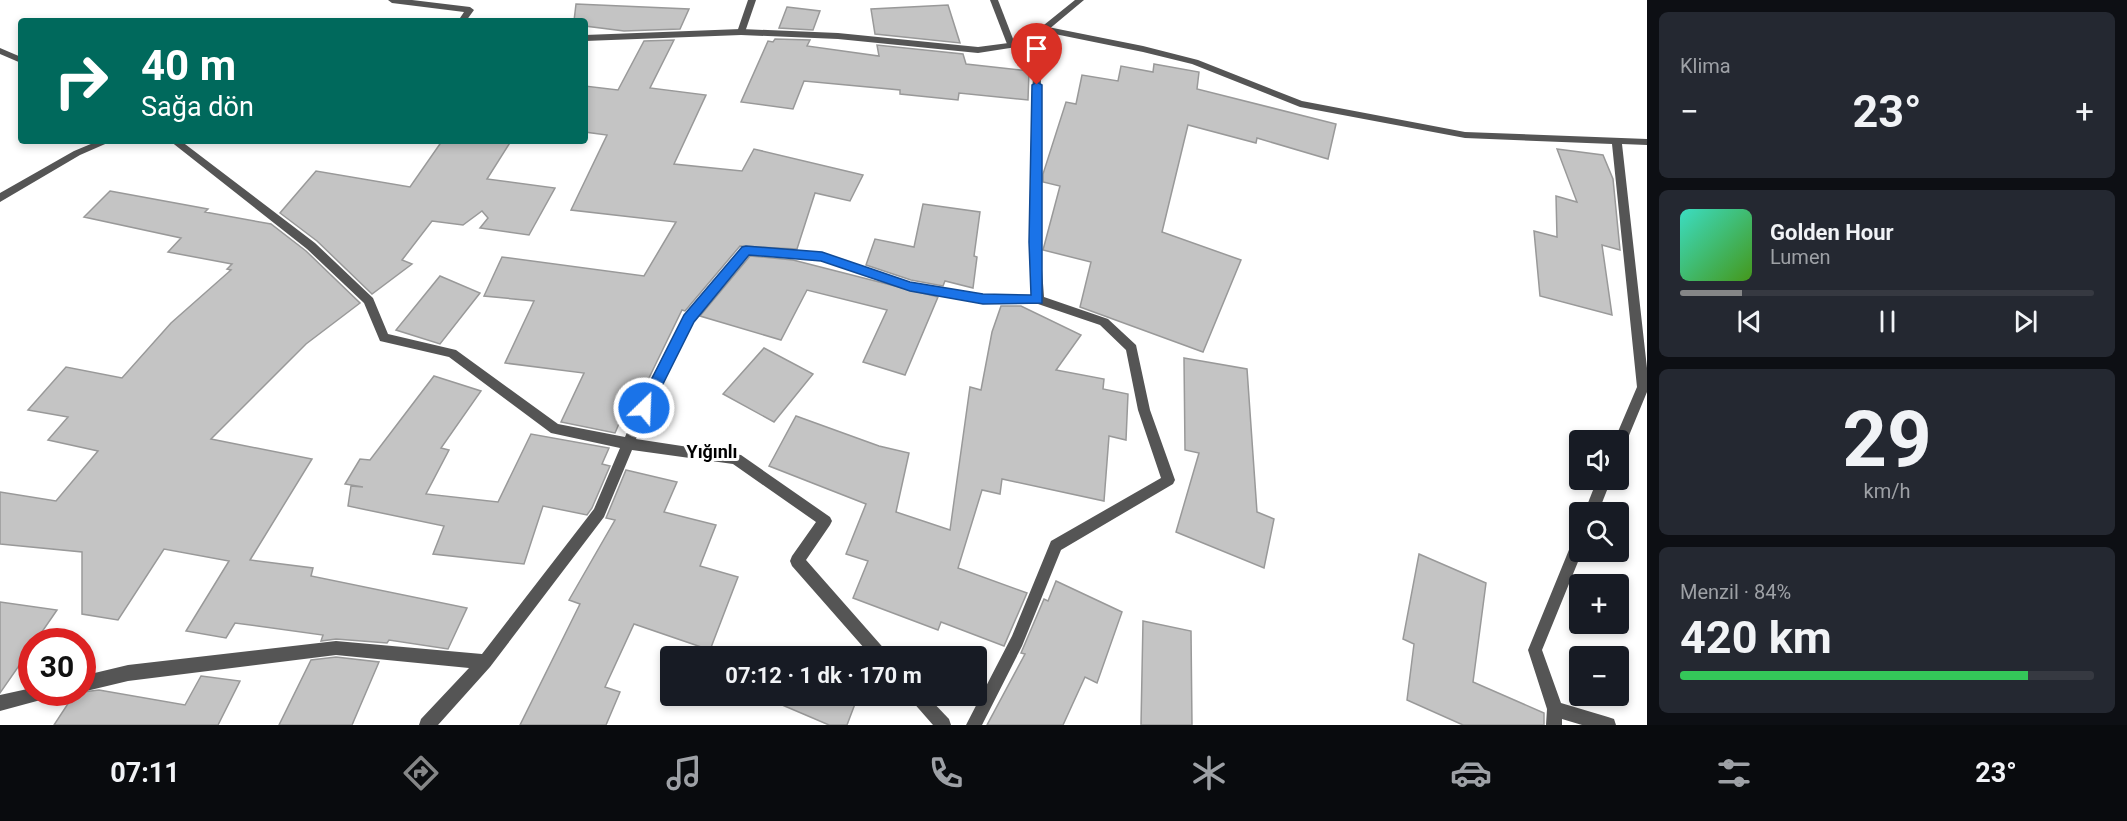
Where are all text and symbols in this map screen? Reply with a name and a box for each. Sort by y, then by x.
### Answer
pin [1011,23,1062,85]
icon: arrive [1020,32,1053,65]
text: 40 m [141,41,236,90]
icon: right [42,42,120,120]
text: Klima [1680,54,1731,78]
text: 23° [1852,85,1922,138]
text: Sağa dön [141,91,254,123]
text: − [1680,92,1699,131]
text: + [2075,92,2094,131]
text: Golden Hour [1770,220,1894,245]
text: Lumen [1770,245,1831,269]
icon: previous [1733,305,1766,338]
icon: pause [1871,305,1904,338]
icon: next [2009,305,2042,338]
position arrow [612,376,676,440]
text: 29 [1842,394,1932,485]
map controls [1569,430,1629,706]
button: sound [1569,430,1629,490]
district label: Yığınlı [686,441,738,462]
text: km/h [1864,479,1910,503]
button: search [1569,502,1629,562]
button: + [1569,574,1629,634]
text: Menzil · 84% [1680,580,1791,604]
text: 420 km [1680,611,1832,664]
speed limit sign: 30 [18,628,96,706]
button: − [1569,646,1629,706]
text: 07:12 · 1 dk · 170 m [725,663,922,688]
icon: directions [400,752,442,794]
icon: music [663,752,705,794]
icon: phone [925,752,967,794]
icon: climate [1188,752,1230,794]
icon: car [1450,752,1492,794]
icon: filters [1713,752,1755,794]
text: 07:11 [110,757,180,789]
text: 23° [1975,757,2017,789]

